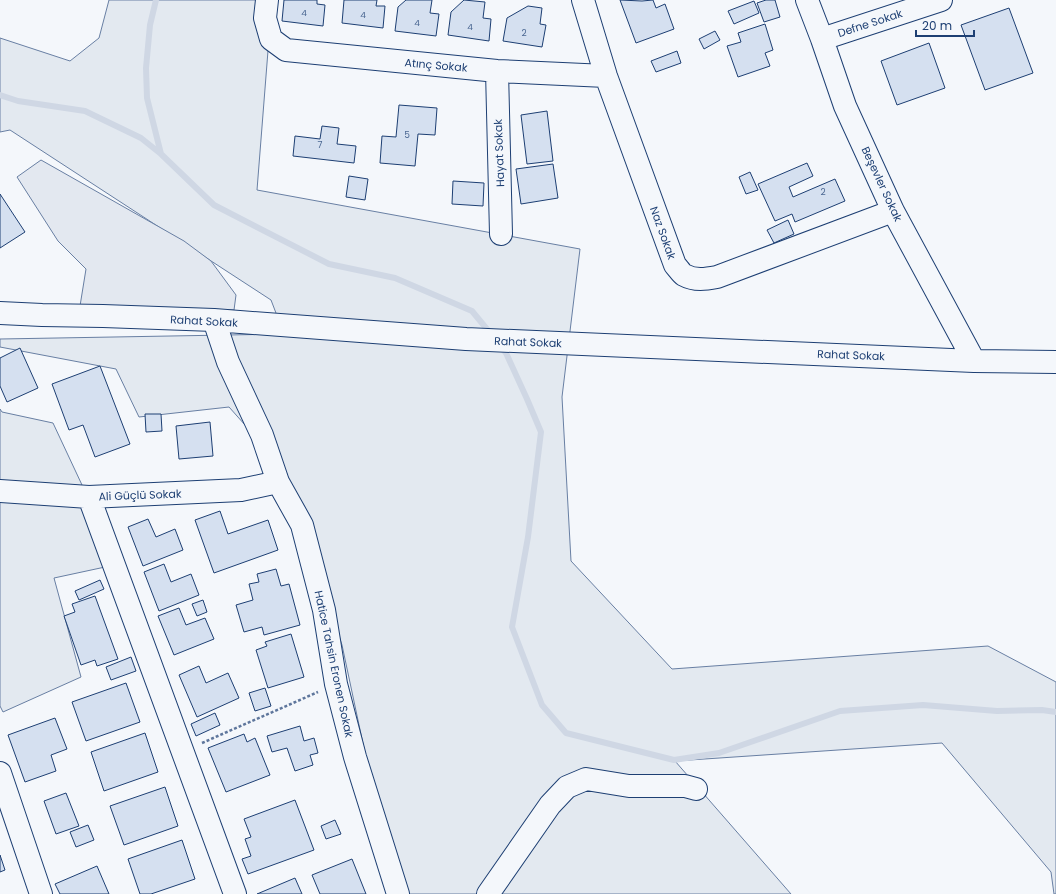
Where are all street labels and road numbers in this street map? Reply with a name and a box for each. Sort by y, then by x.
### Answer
street label: Defne Sokak [836,5,905,41]
street label: Atınç Sokak [404,54,468,76]
street label: Hayat Sokak [490,118,508,187]
street label: Beşevler Sokak [858,144,907,224]
street label: Naz Sokak [646,204,680,262]
street label: Rahat Sokak [170,311,239,331]
street label: Rahat Sokak [494,333,562,351]
street label: Rahat Sokak [817,346,885,364]
street label: Ali Güçlü Sokak [98,486,182,504]
street label: Hatice Tahsin Eronen Sokak [311,589,357,739]

